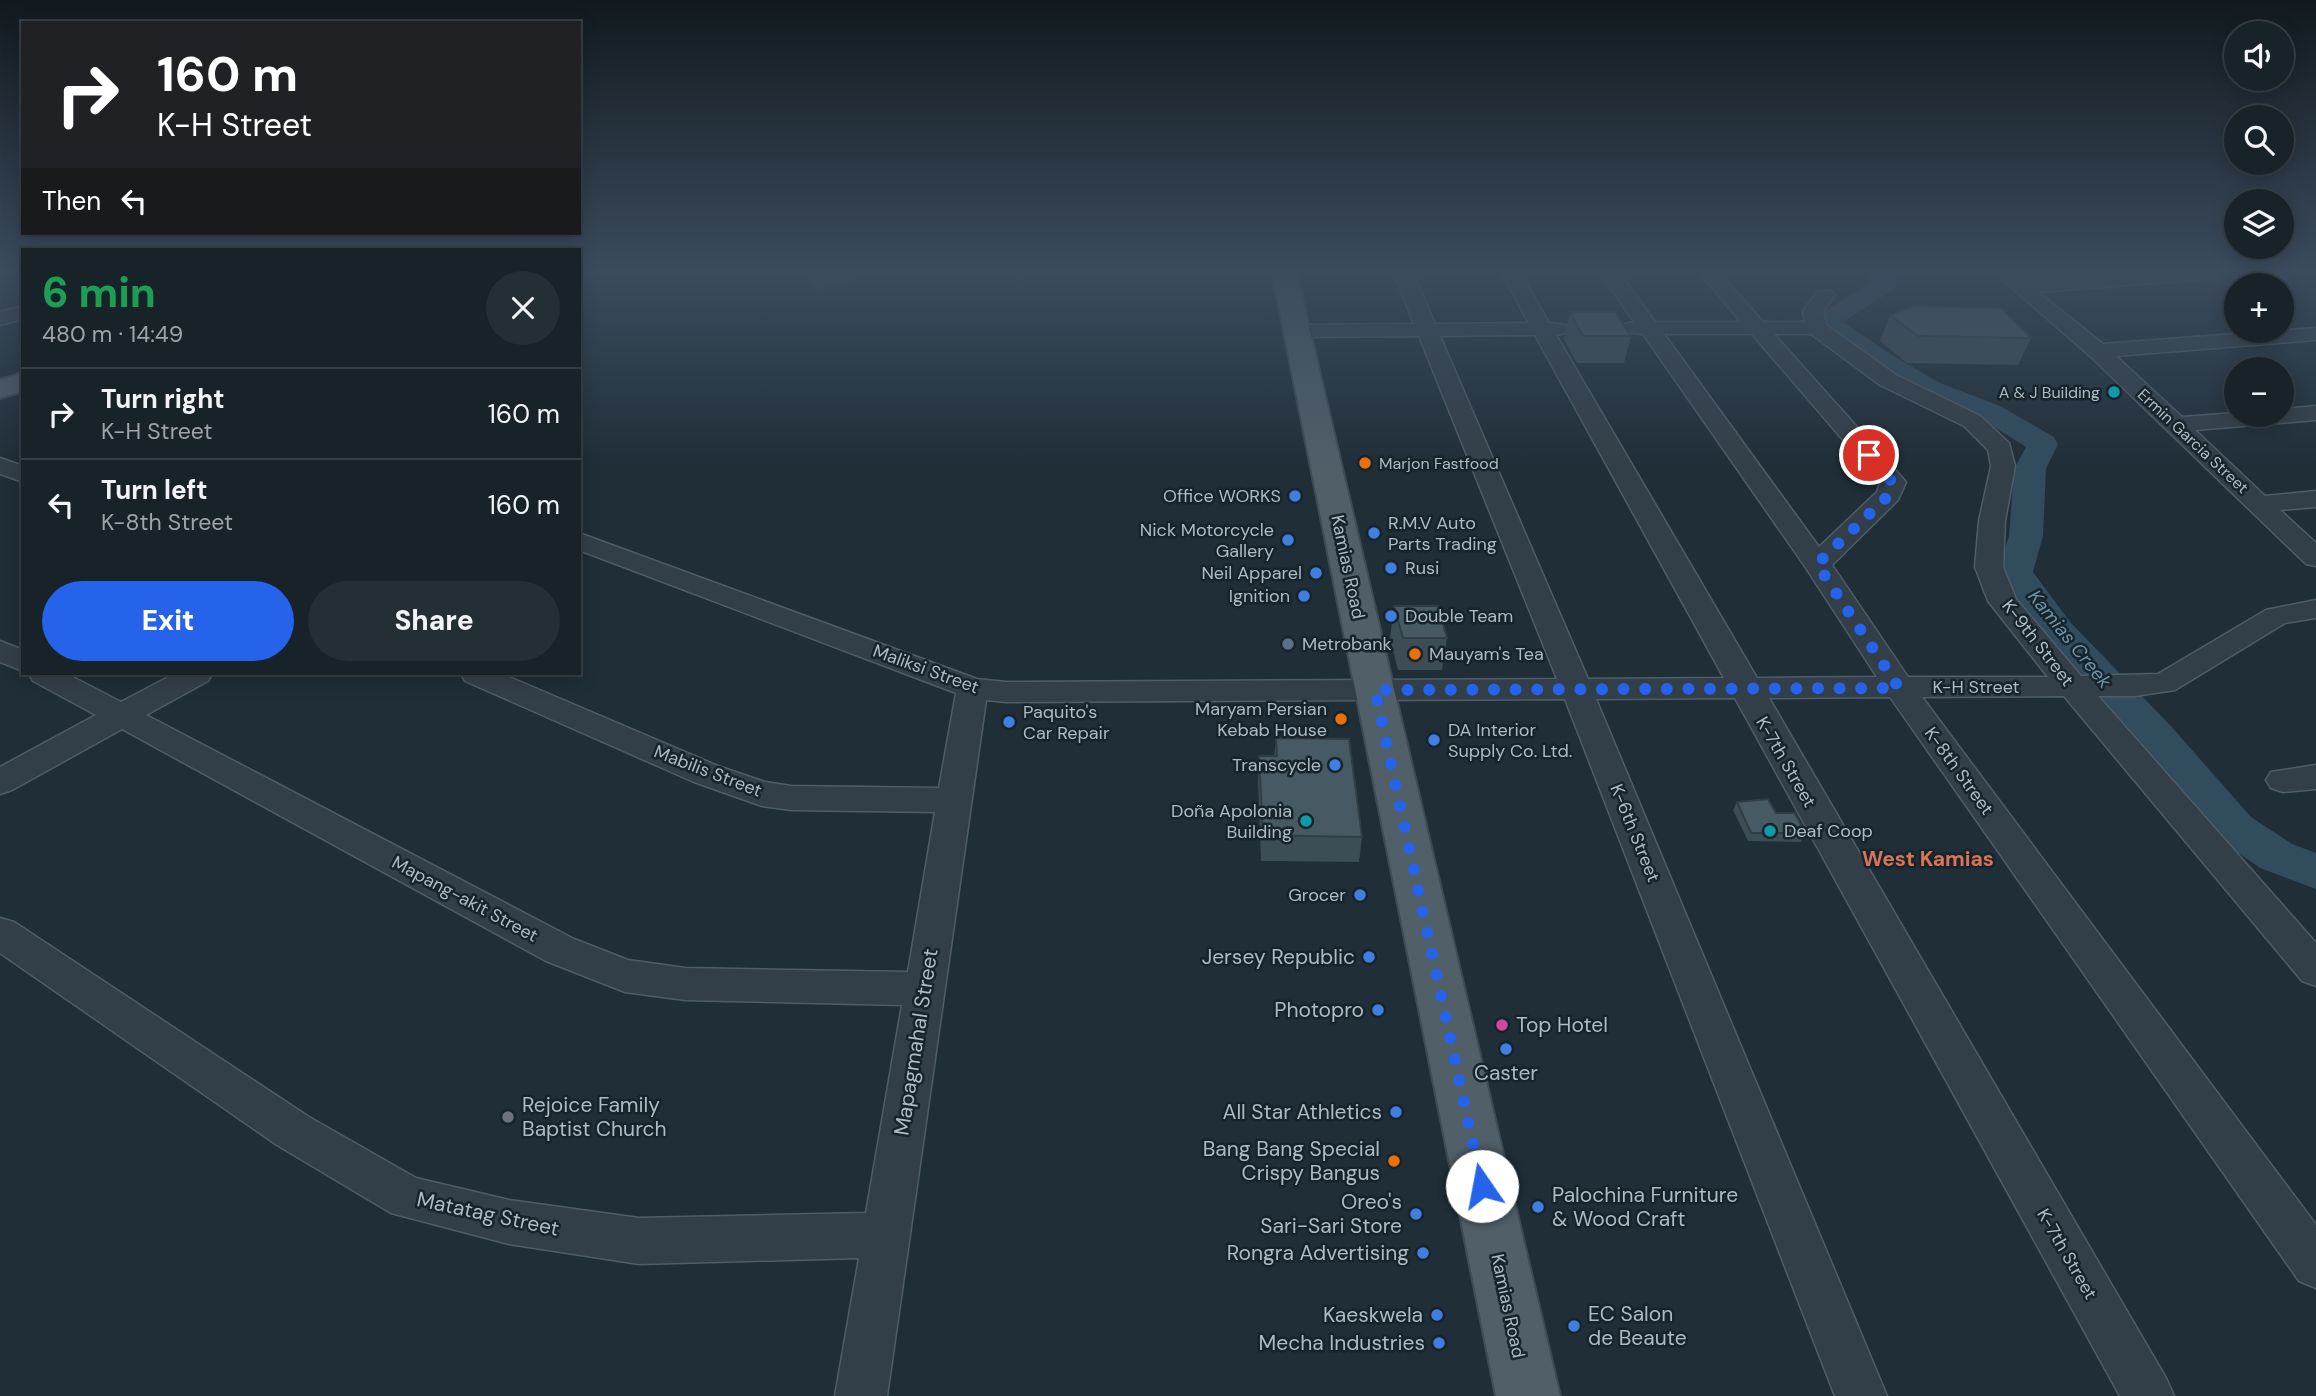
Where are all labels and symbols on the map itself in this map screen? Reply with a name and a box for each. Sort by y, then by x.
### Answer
place label: A & J Building [1999,382,2100,403]
marker: A & J Building [2106,384,2122,400]
street label: Ermin Garcia Street [2133,384,2253,498]
pin [1839,425,1899,485]
place label: Marjon Fastfood [1379,453,1499,474]
marker: Marjon Fastfood [1357,455,1373,471]
place label: Office WORKS [1163,484,1281,508]
marker: Office WORKS [1287,488,1303,504]
place label: R.M.V Auto Parts Trading [1388,511,1497,556]
street label: Kamias Road [1325,513,1371,621]
place label: Nick Motorcycle Gallery [1140,518,1274,563]
marker: R.M.V Auto Parts Trading [1366,525,1382,541]
marker: Nick Motorcycle Gallery [1280,532,1296,548]
place label: Rusi [1405,556,1439,580]
marker: Rusi [1383,560,1399,576]
place label: Neil Apparel [1201,561,1302,585]
marker: Neil Apparel [1308,565,1324,581]
place label: Ignition [1229,584,1290,608]
water label: Kamias Creek [2023,585,2118,694]
marker: Ignition [1296,588,1312,604]
street label: K-9th Street [1997,595,2079,691]
place label: Double Team [1405,604,1513,628]
marker: Double Team [1383,608,1399,624]
place label: Metrobank [1302,632,1392,656]
marker: Metrobank [1280,636,1296,652]
street label: Maliksi Street [870,639,982,699]
place label: Mauyam's Tea [1429,642,1544,666]
marker: Mauyam's Tea [1407,646,1423,662]
street label: K-H Street [1932,675,2020,699]
place label: Maryam Persian Kebab House [1195,697,1327,742]
place label: Paquito's Car Repair [1023,700,1110,745]
marker: Maryam Persian Kebab House [1333,711,1349,727]
street label: K-7th Street [1750,712,1822,812]
marker: Paquito's Car Repair [1001,714,1017,730]
place label: DA Interior Supply Co. Ltd. [1448,718,1572,763]
street label: K-8th Street [1919,722,1999,820]
marker: DA Interior Supply Co. Ltd. [1426,732,1442,748]
street label: Mabilis Street [651,739,765,803]
place label: Transcycle [1232,753,1321,777]
marker: Transcycle [1327,757,1343,773]
street label: K-6th Street [1604,780,1666,886]
place label: Doña Apolonia Building [1171,799,1292,844]
marker: Doña Apolonia Building [1298,813,1314,829]
place label: Deaf Coop [1784,819,1873,843]
marker: Deaf Coop [1762,823,1778,839]
district label: West Kamias [1862,845,1994,873]
street label: Mapang-akit Street [388,850,542,948]
place label: Grocer [1288,883,1346,907]
marker: Grocer [1352,887,1368,903]
place label: Jersey Republic [1202,943,1355,971]
street label: Mapagmahal Street [887,947,945,1137]
marker: Jersey Republic [1361,949,1377,965]
place label: Photopro [1274,996,1364,1024]
marker: Photopro [1370,1002,1386,1018]
place label: Top Hotel [1516,1011,1608,1039]
marker: Top Hotel [1494,1017,1510,1033]
marker: Caster [1498,1041,1514,1057]
place label: Caster [1474,1059,1538,1087]
place label: Rejoice Family Baptist Church [522,1091,667,1143]
place label: All Star Athletics [1222,1098,1382,1126]
marker: All Star Athletics [1388,1104,1404,1120]
marker: Rejoice Family Baptist Church [500,1109,516,1125]
place label: Bang Bang Special Crispy Bangus [1203,1135,1380,1187]
position arrow [1445,1149,1519,1223]
marker: Bang Bang Special Crispy Bangus [1386,1153,1402,1169]
place label: Palochina Furniture & Wood Craft [1552,1181,1738,1233]
street label: Matatag Street [414,1185,562,1243]
place label: Oreo's Sari-Sari Store [1260,1188,1402,1240]
marker: Palochina Furniture & Wood Craft [1530,1199,1546,1215]
street label: K-7th Street [2031,1204,2103,1304]
marker: Oreo's Sari-Sari Store [1408,1206,1424,1222]
place label: Rongra Advertising [1227,1239,1409,1267]
marker: Rongra Advertising [1415,1245,1431,1261]
street label: Kamias Road [1485,1252,1531,1360]
place label: EC Salon de Beaute [1588,1300,1687,1352]
place label: Kaeskwela [1323,1301,1423,1329]
marker: Kaeskwela [1429,1307,1445,1323]
marker: EC Salon de Beaute [1566,1318,1582,1334]
place label: Mecha Industries [1259,1329,1425,1357]
marker: Mecha Industries [1431,1335,1447,1351]

